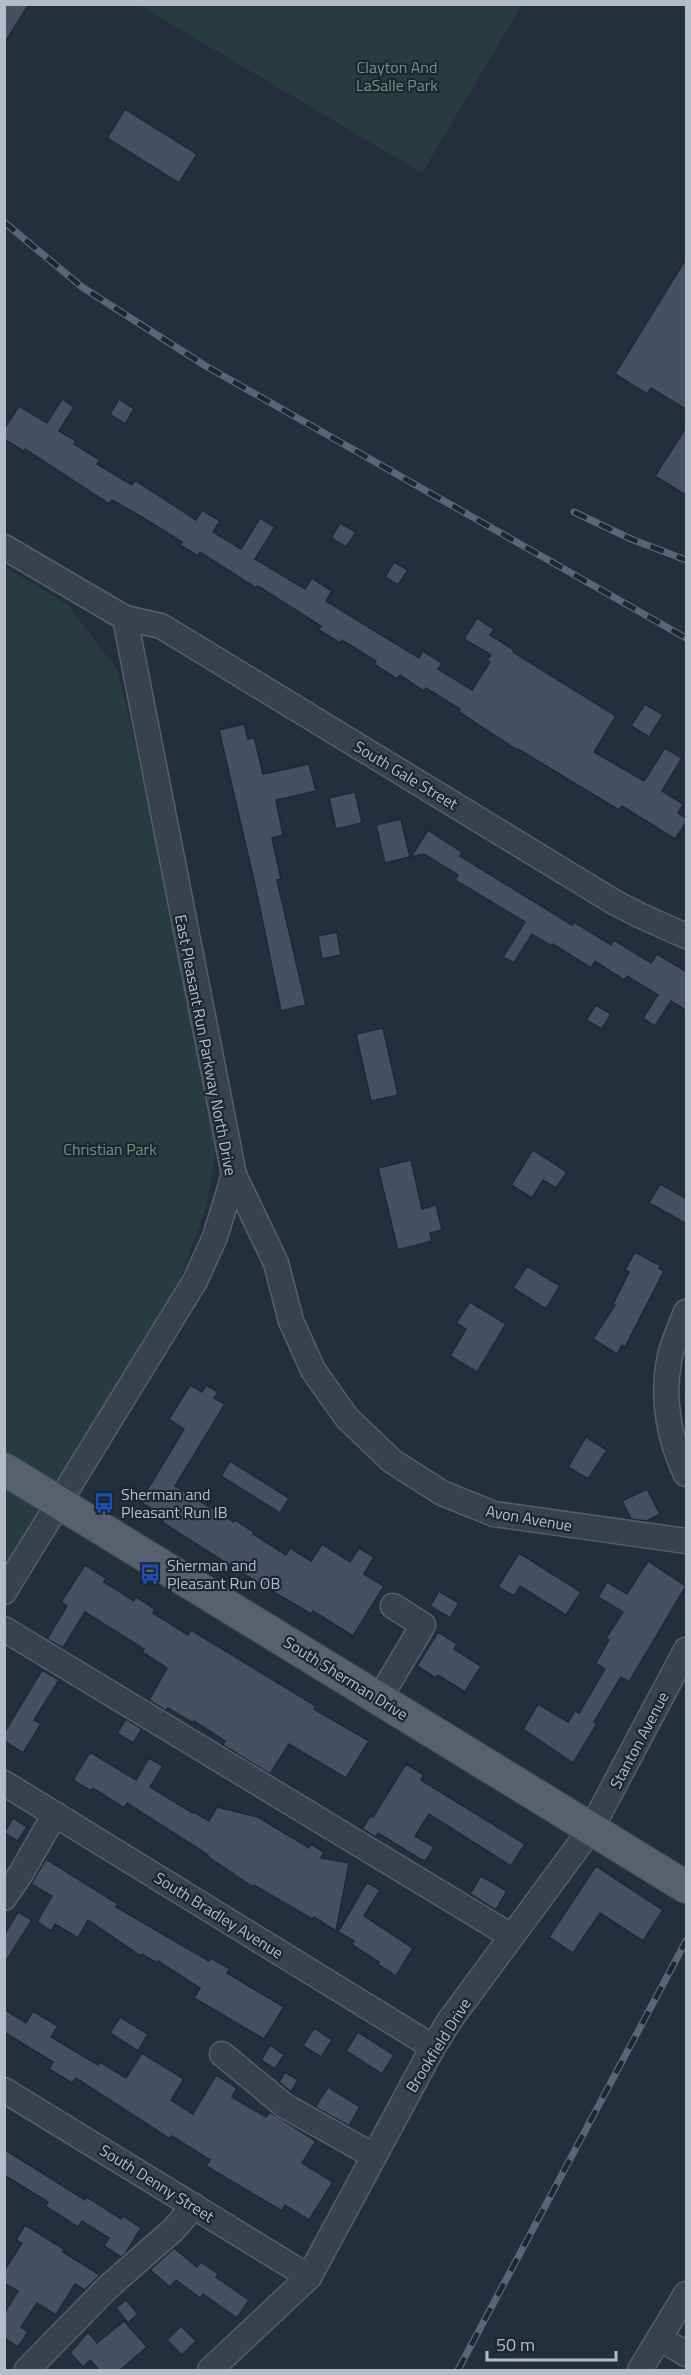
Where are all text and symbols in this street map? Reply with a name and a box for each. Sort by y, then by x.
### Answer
park label: Clayton And LaSalle Park [356,55,438,97]
street label: South Gale Street [349,734,463,816]
street label: East Pleasant Run Parkway North Drive [169,912,243,1178]
park label: Christian Park [63,1137,157,1161]
place label: Sherman and Pleasant Run IB [121,1482,228,1524]
bus stop icon: Sherman and Pleasant Run IB [92,1491,116,1515]
street label: Avon Avenue [484,1499,574,1537]
place label: Sherman and Pleasant Run OB [167,1553,280,1595]
bus stop icon: Sherman and Pleasant Run OB [138,1562,162,1586]
street label: South Sherman Drive [279,1630,413,1726]
street label: Stanton Avenue [603,1687,675,1793]
street label: South Bradley Avenue [150,1866,288,1964]
street label: Brookfield Drive [399,1993,477,2097]
street label: South Denny Street [95,2138,219,2228]
scale bar [487,2324,616,2362]
text: 50 m [496,2331,535,2358]

